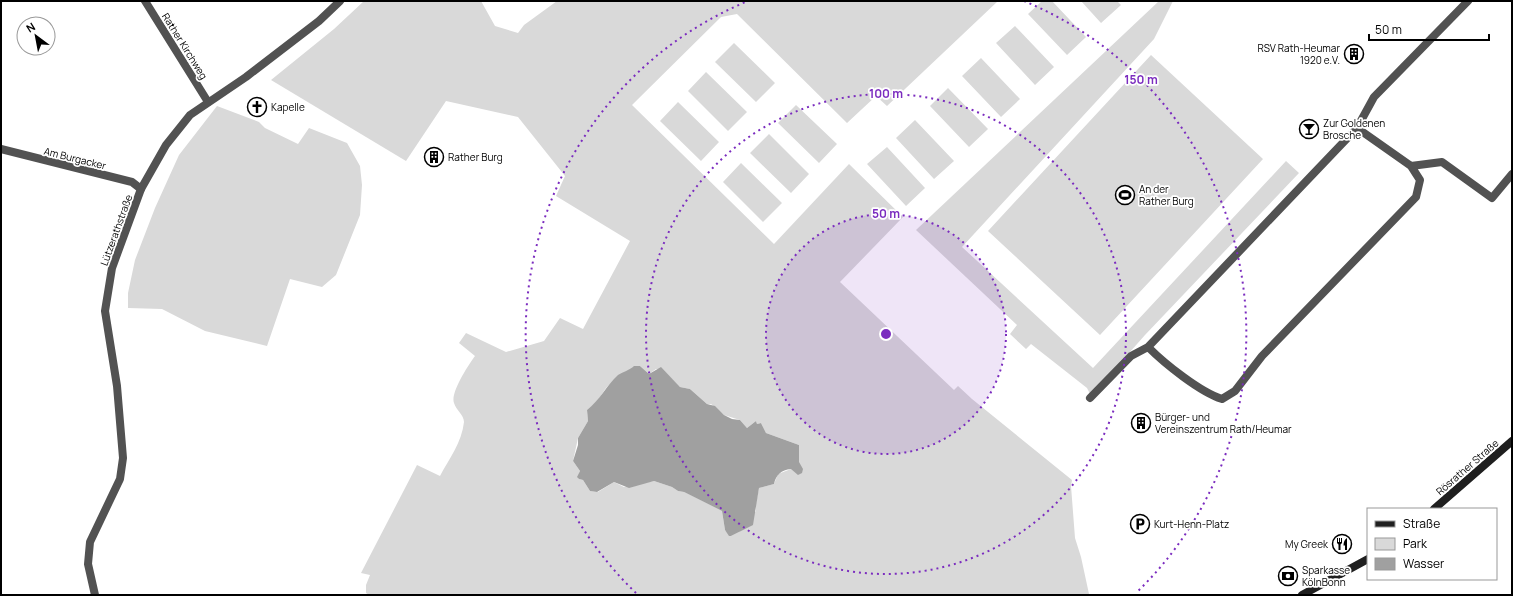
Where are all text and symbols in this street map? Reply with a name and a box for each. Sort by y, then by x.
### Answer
street label: Rather Kirchweg [159,10,211,82]
north arrow [16,16,56,56]
scale bar [1369,16,1489,42]
text: N [23,19,38,36]
text: 50 m [1375,21,1402,38]
place label: RSV Rath-Heumar 1920 e.V. [1257,41,1340,67]
building icon: RSV Rath-Heumar 1920 e.V. [1343,43,1365,65]
text: 150 m [1124,71,1158,88]
text: 100 m [869,85,903,102]
church icon: Kapelle [246,96,268,118]
place label: Kapelle [271,100,305,114]
place label: Zur Goldenen Brosche [1323,116,1385,142]
bar icon: Zur Goldenen Brosche [1298,118,1320,140]
street label: Am Burgacker [42,144,108,173]
building icon: Rather Burg [423,146,445,168]
place label: Rather Burg [448,150,503,164]
place label: An der Rather Burg [1139,182,1194,208]
sports icon: An der Rather Burg [1114,184,1136,206]
street label: Lützerathstraße [97,192,135,268]
text: 50 m [872,205,900,222]
centre of rings [879,327,893,341]
place label: Bürger- und Vereinszentrum Rath/Heumar [1155,410,1292,436]
building icon: Bürger- und Vereinszentrum Rath/Heumar [1130,412,1152,434]
street label: Rösrather Straße [1433,436,1501,498]
legend [1367,508,1497,580]
parking icon: Kurt-Henn-Platz [1129,513,1151,535]
text: Straße [1403,515,1440,532]
place label: Kurt-Henn-Platz [1154,517,1229,531]
restaurant icon: My Greek [1331,533,1353,555]
text: Park [1403,535,1428,552]
place label: My Greek [1285,537,1329,551]
text: Wasser [1403,555,1445,572]
place label: Sparkasse KölnBonn [1302,563,1350,589]
bank icon: Sparkasse KölnBonn [1277,565,1299,587]

